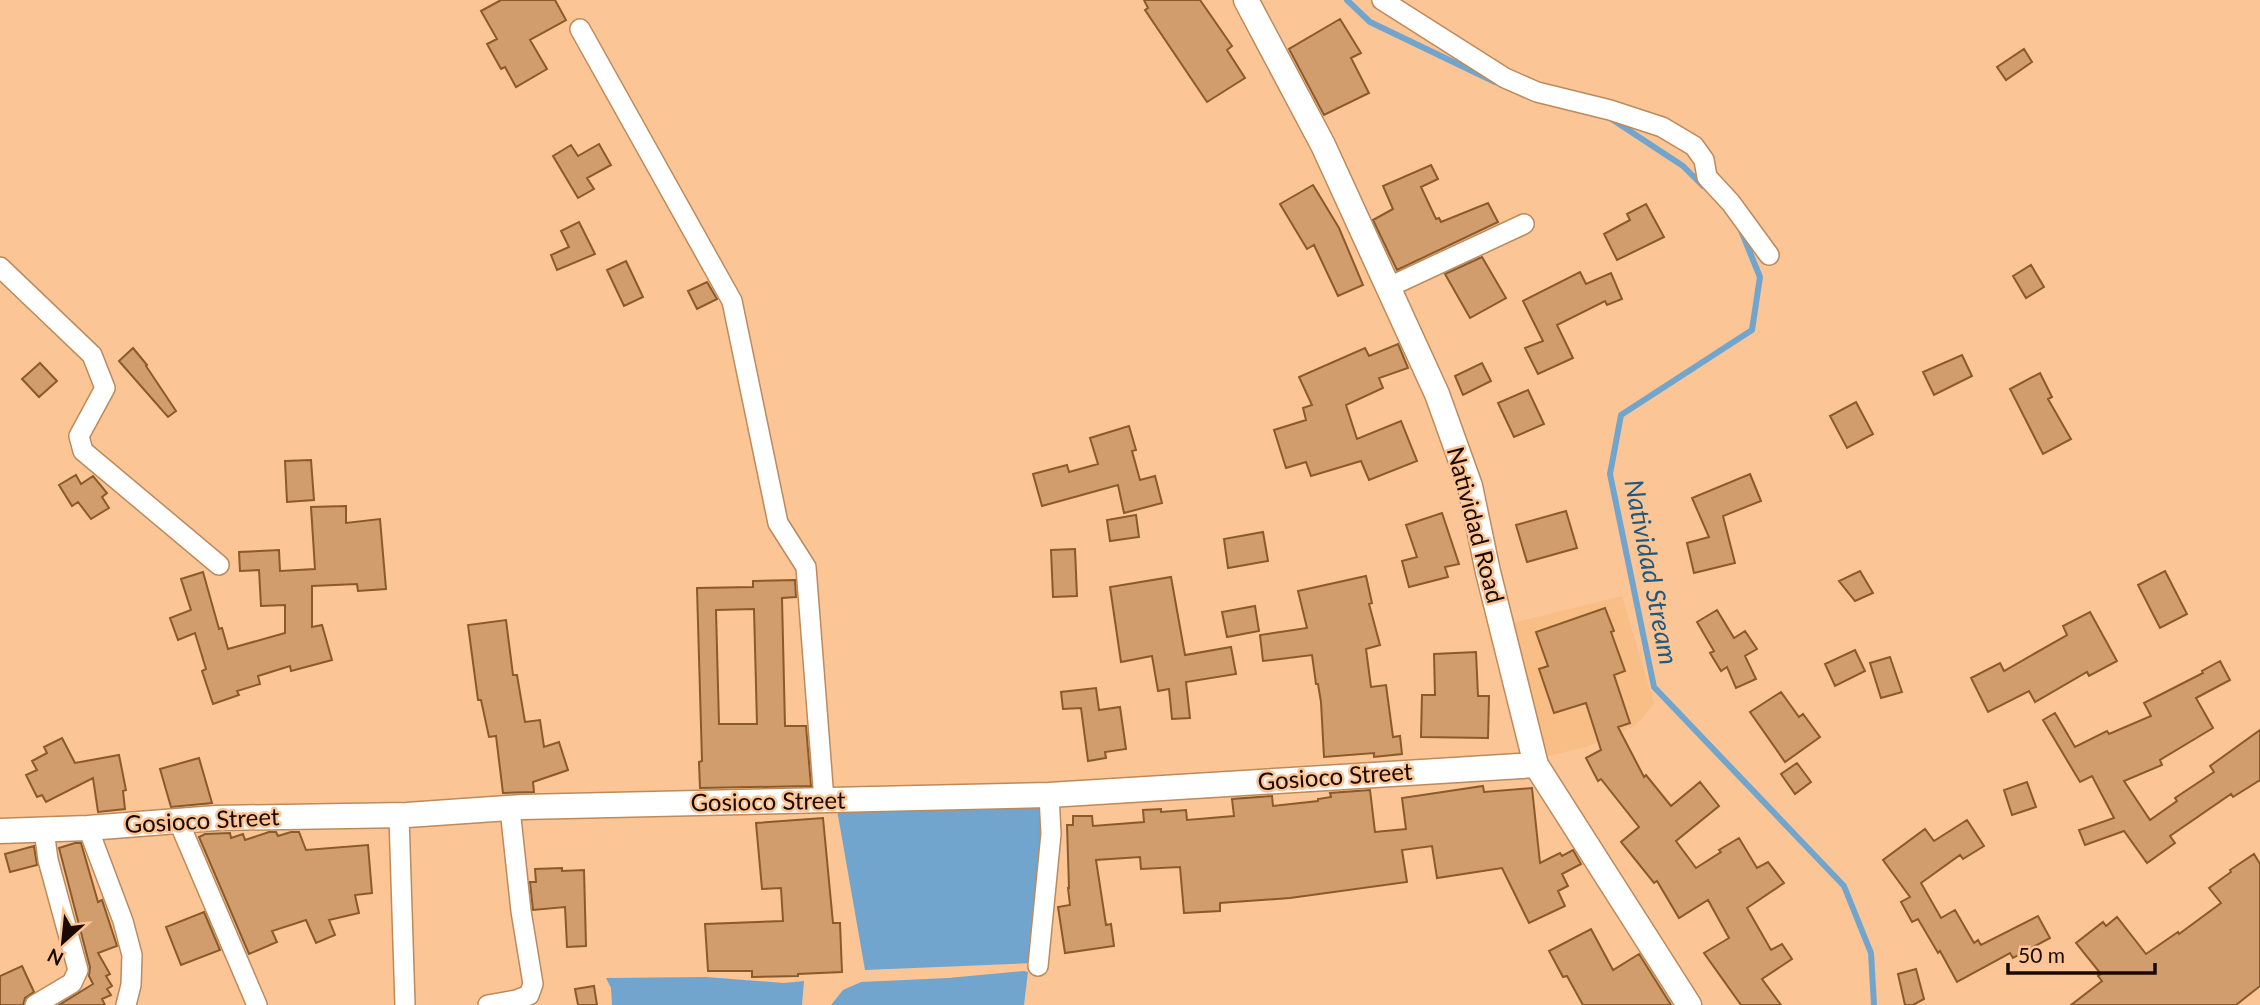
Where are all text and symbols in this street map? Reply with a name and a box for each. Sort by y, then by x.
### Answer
street label: Natividad Road [1442,443,1511,606]
water label: Natividad Stream [1618,476,1686,667]
street label: Gosioco Street [1257,756,1414,795]
street label: Gosioco Street [690,785,846,816]
street label: Gosioco Street [124,801,280,838]
north arrow [28,907,98,977]
scale bar [2008,932,2155,976]
text: 50 m [2018,942,2065,967]
text: N [43,944,67,971]

